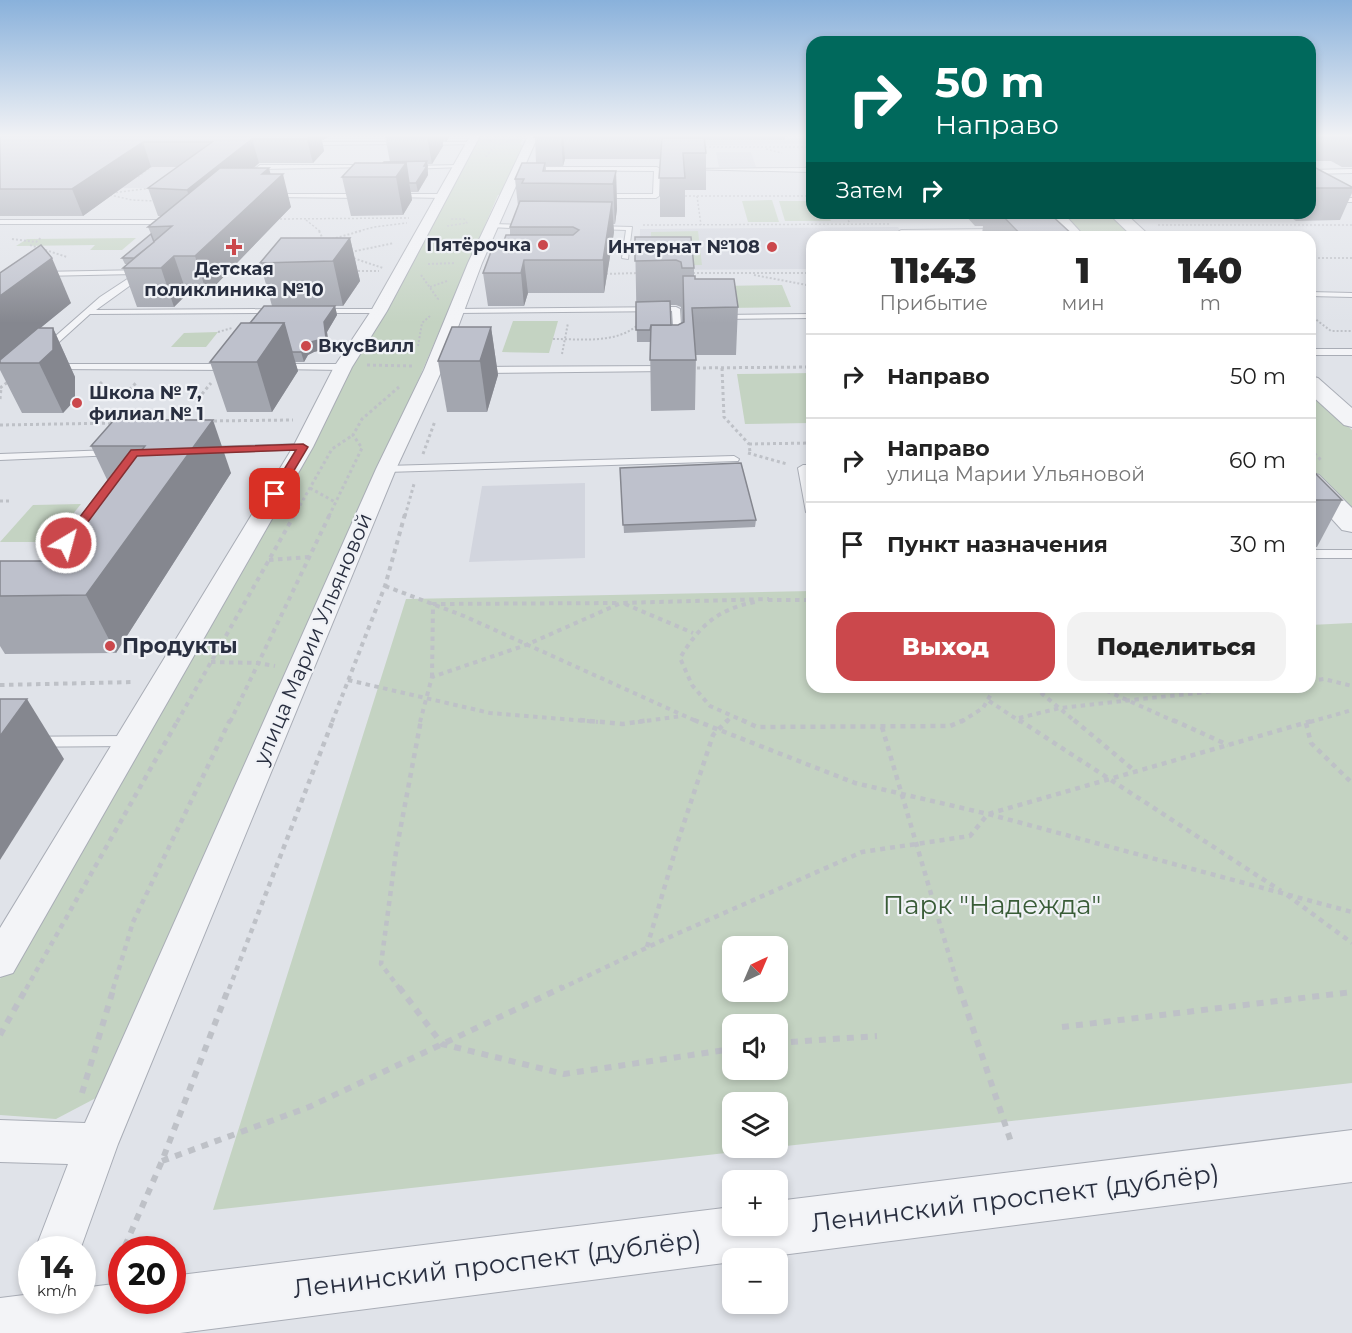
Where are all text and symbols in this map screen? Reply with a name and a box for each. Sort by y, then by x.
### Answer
text: 50 m [935,56,1044,108]
icon: right [836,60,914,138]
text: Направо [935,108,1059,141]
icon: right [915,174,948,207]
text: Затем [836,177,903,204]
place label: Пятёрочка [426,234,531,256]
place label: Интернат №108 [608,236,760,258]
marker: Детская поликлиника №10 [225,238,243,256]
marker: Пятёрочка [536,238,550,252]
marker: Интернат №108 [765,240,779,254]
text: 11:43 [891,248,977,292]
text: 1 [1076,248,1090,292]
text: 140 [1178,248,1242,292]
place label: Детская поликлиника №10 [144,258,324,301]
text: Прибытие [880,291,988,315]
text: мин [1061,291,1105,315]
text: m [1200,291,1221,315]
place label: ВкусВилл [318,335,414,357]
marker: ВкусВилл [299,339,313,353]
icon: right [836,360,869,393]
text: Направо [887,363,990,390]
text: 50 m [1230,363,1286,390]
place label: Школа № 7, филиал № 1 [89,382,204,425]
marker: Школа № 7, филиал № 1 [70,396,84,410]
text: Направо [887,435,990,462]
icon: right [836,444,869,477]
text: 60 m [1229,447,1286,474]
text: улица Марии Ульяновой [887,462,1145,486]
pin [249,468,300,519]
icon: arrive [258,477,291,510]
street label: улица Марии Ульяновой [248,509,377,769]
position arrow [34,511,98,575]
icon: arrive [836,528,869,561]
text: Пункт назначения [887,531,1108,558]
text: 30 m [1230,531,1286,558]
button: Выход [836,612,1055,681]
button: Поделиться [1067,612,1286,681]
place label: Продукты [122,633,237,658]
marker: Продукты [103,639,117,653]
park label: Парк "Надежда" [883,889,1101,921]
north arrow [722,936,788,1002]
map controls [722,936,788,1314]
button: sound [722,1014,788,1080]
button: layers [722,1092,788,1158]
street label: Ленинский проспект (дублёр) [809,1157,1221,1239]
button: + [722,1170,788,1236]
street label: Ленинский проспект (дублёр) [291,1223,703,1305]
speed limit sign: 20 [108,1236,186,1314]
button: − [722,1248,788,1314]
text: 14 [41,1249,73,1286]
text: km/h [37,1281,77,1300]

